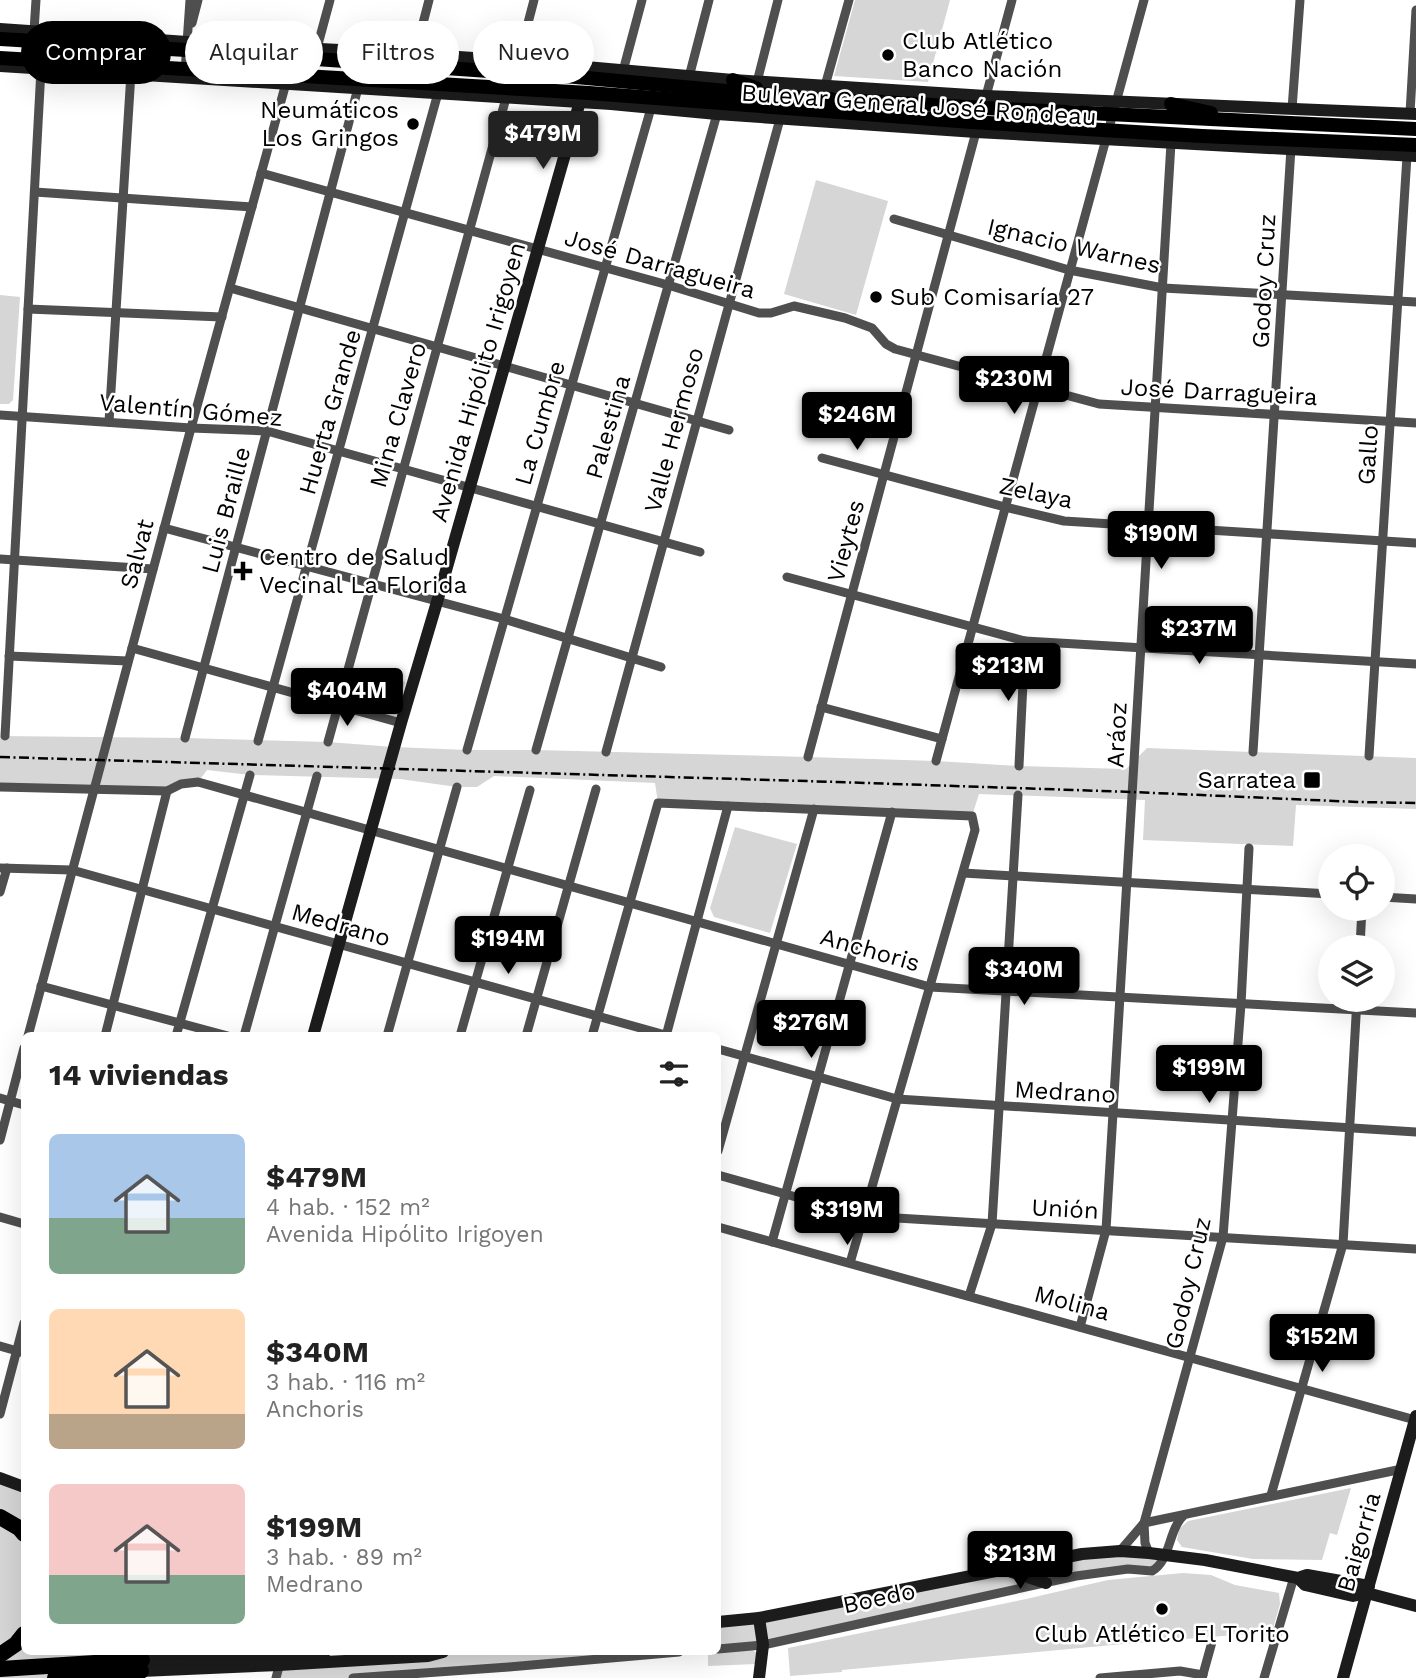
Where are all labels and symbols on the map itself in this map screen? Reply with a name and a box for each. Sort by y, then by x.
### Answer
place label: Club Atlético Banco Nación [902,27,1062,83]
marker: Club Atlético Banco Nación [880,47,896,63]
street label: Bulevar General José Rondeau [740,79,1098,131]
place label: Neumáticos Los Gringos [260,96,399,152]
pin: $479M [494,111,592,171]
marker: Neumáticos Los Gringos [405,116,421,132]
street label: Ignacio Warnes [985,212,1163,280]
street label: Godoy Cruz [1246,213,1282,349]
street label: José Darragueira [561,223,759,305]
street label: Avenida Hipólito Irigoyen [425,239,531,525]
place label: Sub Comisaría 27 [890,283,1094,311]
marker: Sub Comisaría 27 [868,289,884,305]
street label: Huerta Grande [293,326,367,498]
street label: Mina Clavero [364,339,432,491]
street label: Valle Hermoso [639,344,709,516]
pin: $230M [965,356,1063,416]
street label: La Cumbre [509,358,571,488]
street label: Palestina [580,372,636,482]
street label: José Darragueira [1120,373,1318,411]
street label: Valentín Gómez [98,388,284,432]
pin: $246M [808,392,906,452]
street label: Gallo [1352,424,1384,486]
street label: Luis Braille [196,444,256,576]
street label: Zelaya [997,472,1075,514]
street label: Vieytes [822,497,870,585]
pin: $190M [1112,512,1210,571]
street label: Salvat [114,516,160,592]
place label: Centro de Salud Vecinal La Florida [259,543,467,599]
marker: Centro de Salud Vecinal La Florida [233,561,253,581]
pin: $237M [1150,606,1248,666]
pin: $213M [959,644,1057,703]
pin: $404M [298,668,396,728]
street label: Aráoz [1101,701,1133,769]
place label: Sarratea [1197,766,1296,794]
marker: Sarratea [1302,770,1322,790]
street label: Medrano [288,898,394,952]
pin: $194M [459,916,557,976]
street label: Anchoris [817,922,923,978]
pin: $340M [975,948,1073,1007]
pin: $276M [762,1000,860,1060]
pin: $199M [1160,1046,1258,1105]
street label: Medrano [1014,1075,1116,1109]
pin: $319M [798,1188,896,1247]
street label: Unión [1031,1193,1099,1225]
street label: Godoy Cruz [1159,1214,1217,1352]
street label: Molina [1031,1280,1113,1326]
pin: $152M [1273,1314,1371,1374]
street label: Baigorria [1331,1489,1387,1595]
pin: $213M [971,1532,1069,1591]
street label: Boedo [840,1577,918,1619]
marker: Club Atlético El Torito [1154,1601,1170,1617]
place label: Club Atlético El Torito [1034,1620,1290,1648]

